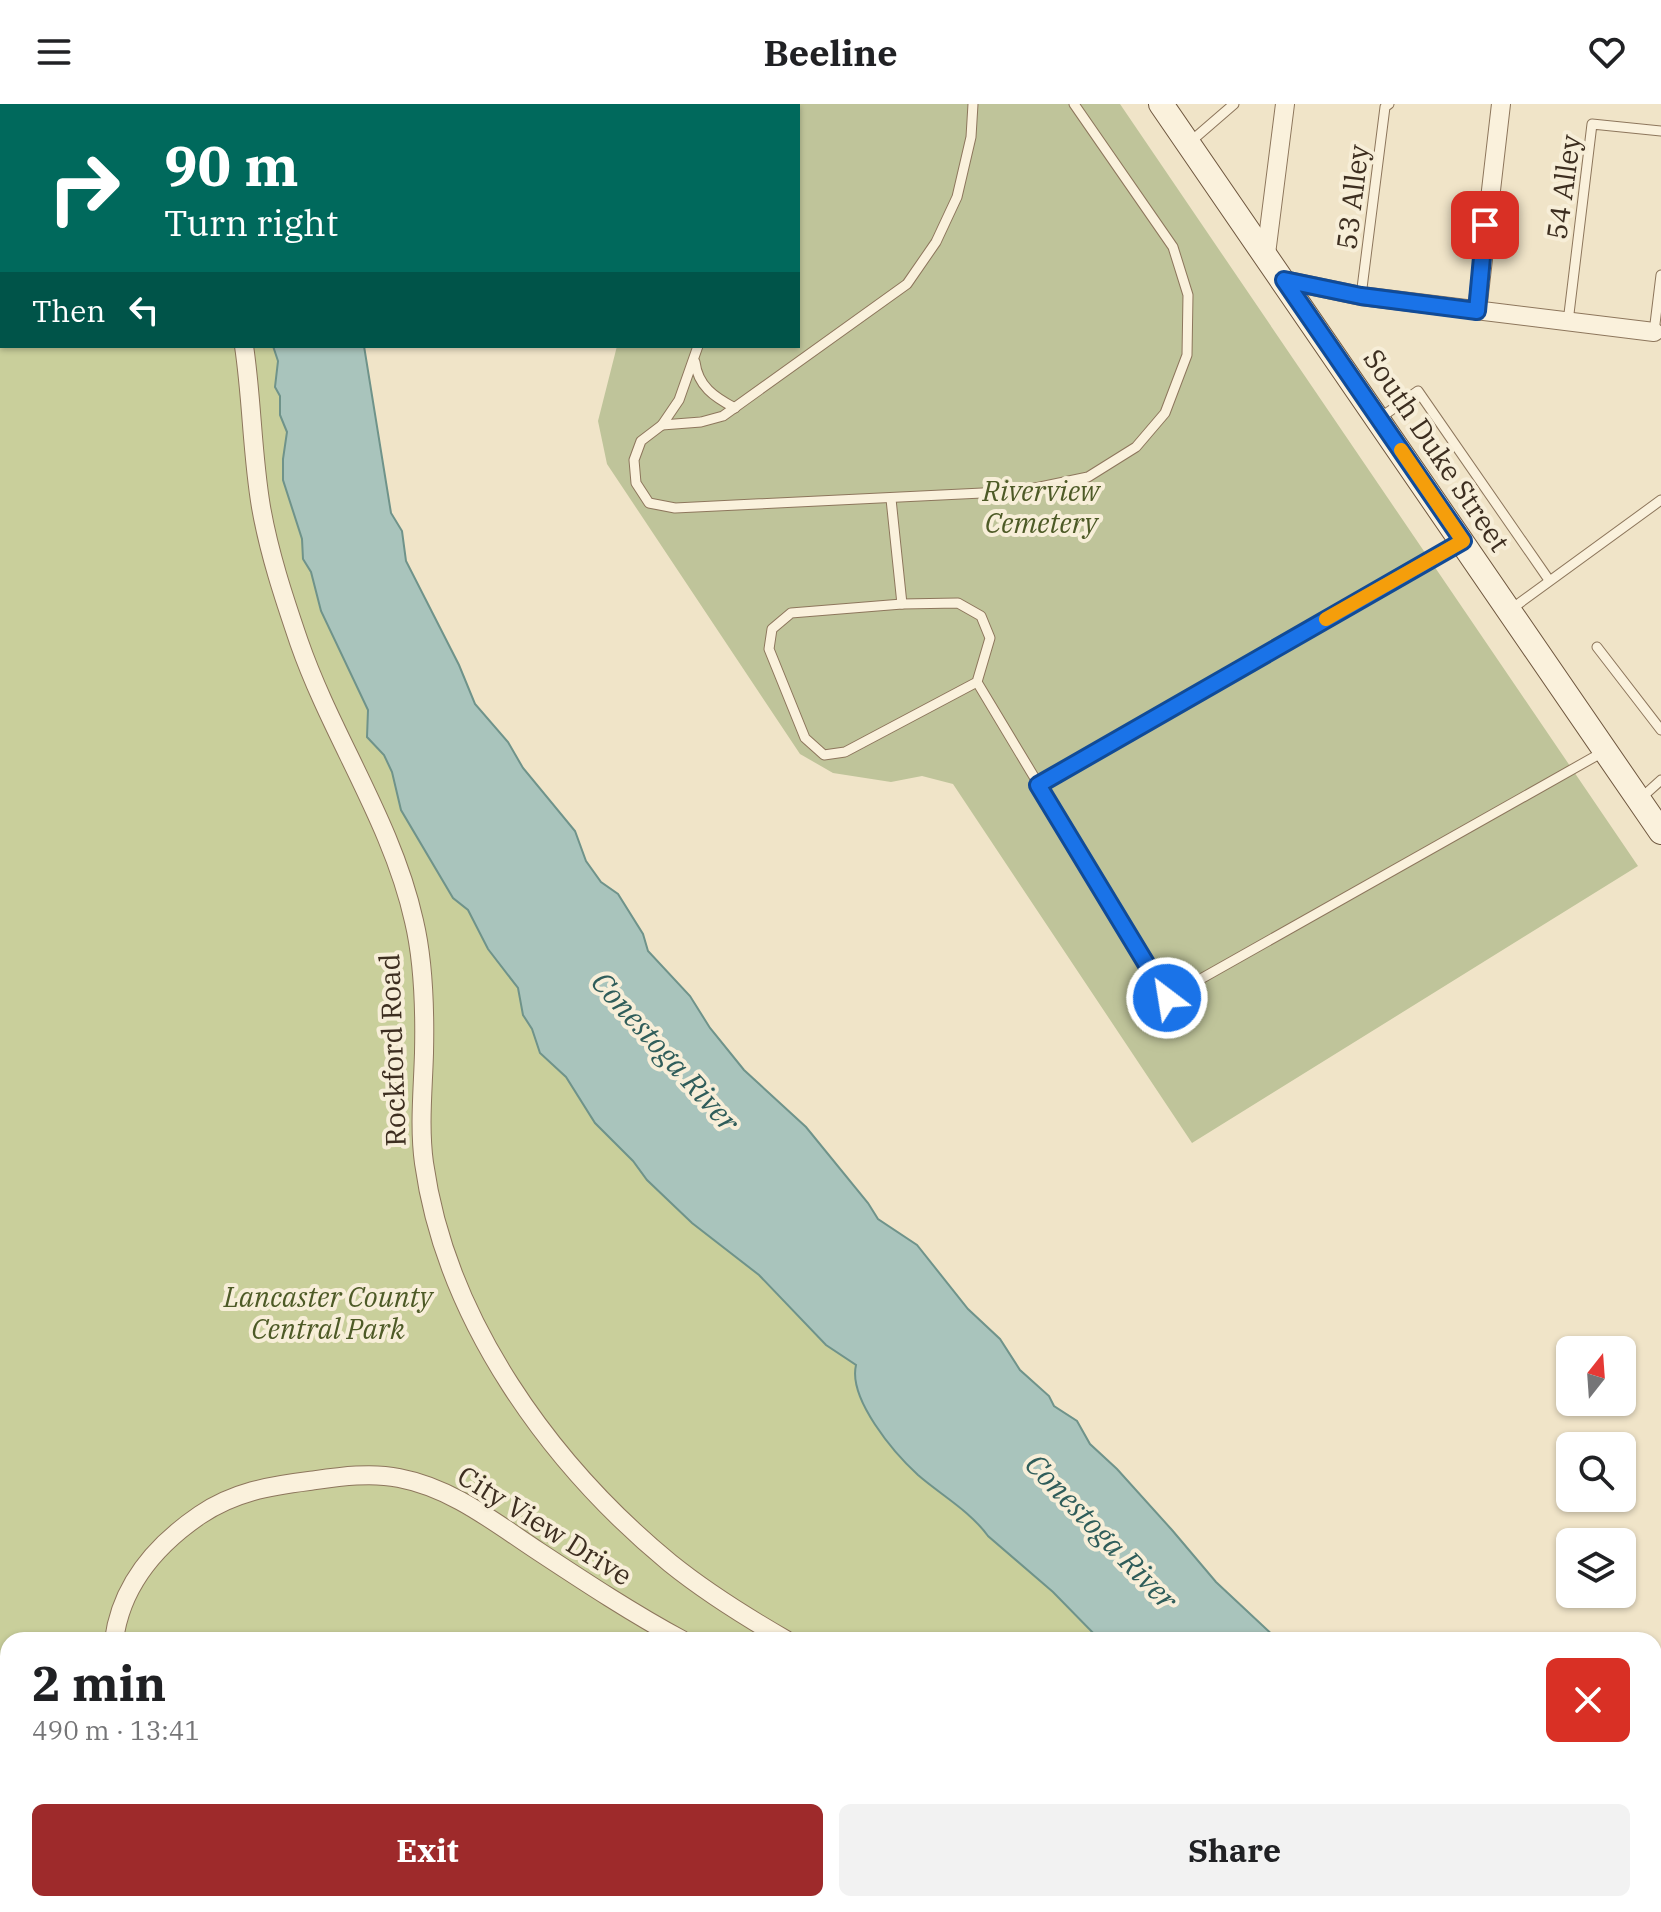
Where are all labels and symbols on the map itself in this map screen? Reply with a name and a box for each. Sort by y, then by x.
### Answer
street label: 54 Alley [1537,132,1589,242]
street label: 53 Alley [1327,142,1377,252]
pin [1451,191,1519,259]
street label: South Duke Street [1355,342,1519,559]
park label: Riverview Cemetery [982,472,1102,541]
street label: Rockford Road [370,953,414,1147]
position arrow [1125,956,1209,1040]
water label: Conestoga River [584,962,749,1140]
park label: Lancaster County Central Park [223,1278,434,1347]
north arrow [1556,1336,1636,1416]
water label: Conestoga River [1017,1444,1187,1618]
street label: City View Drive [451,1457,639,1593]

